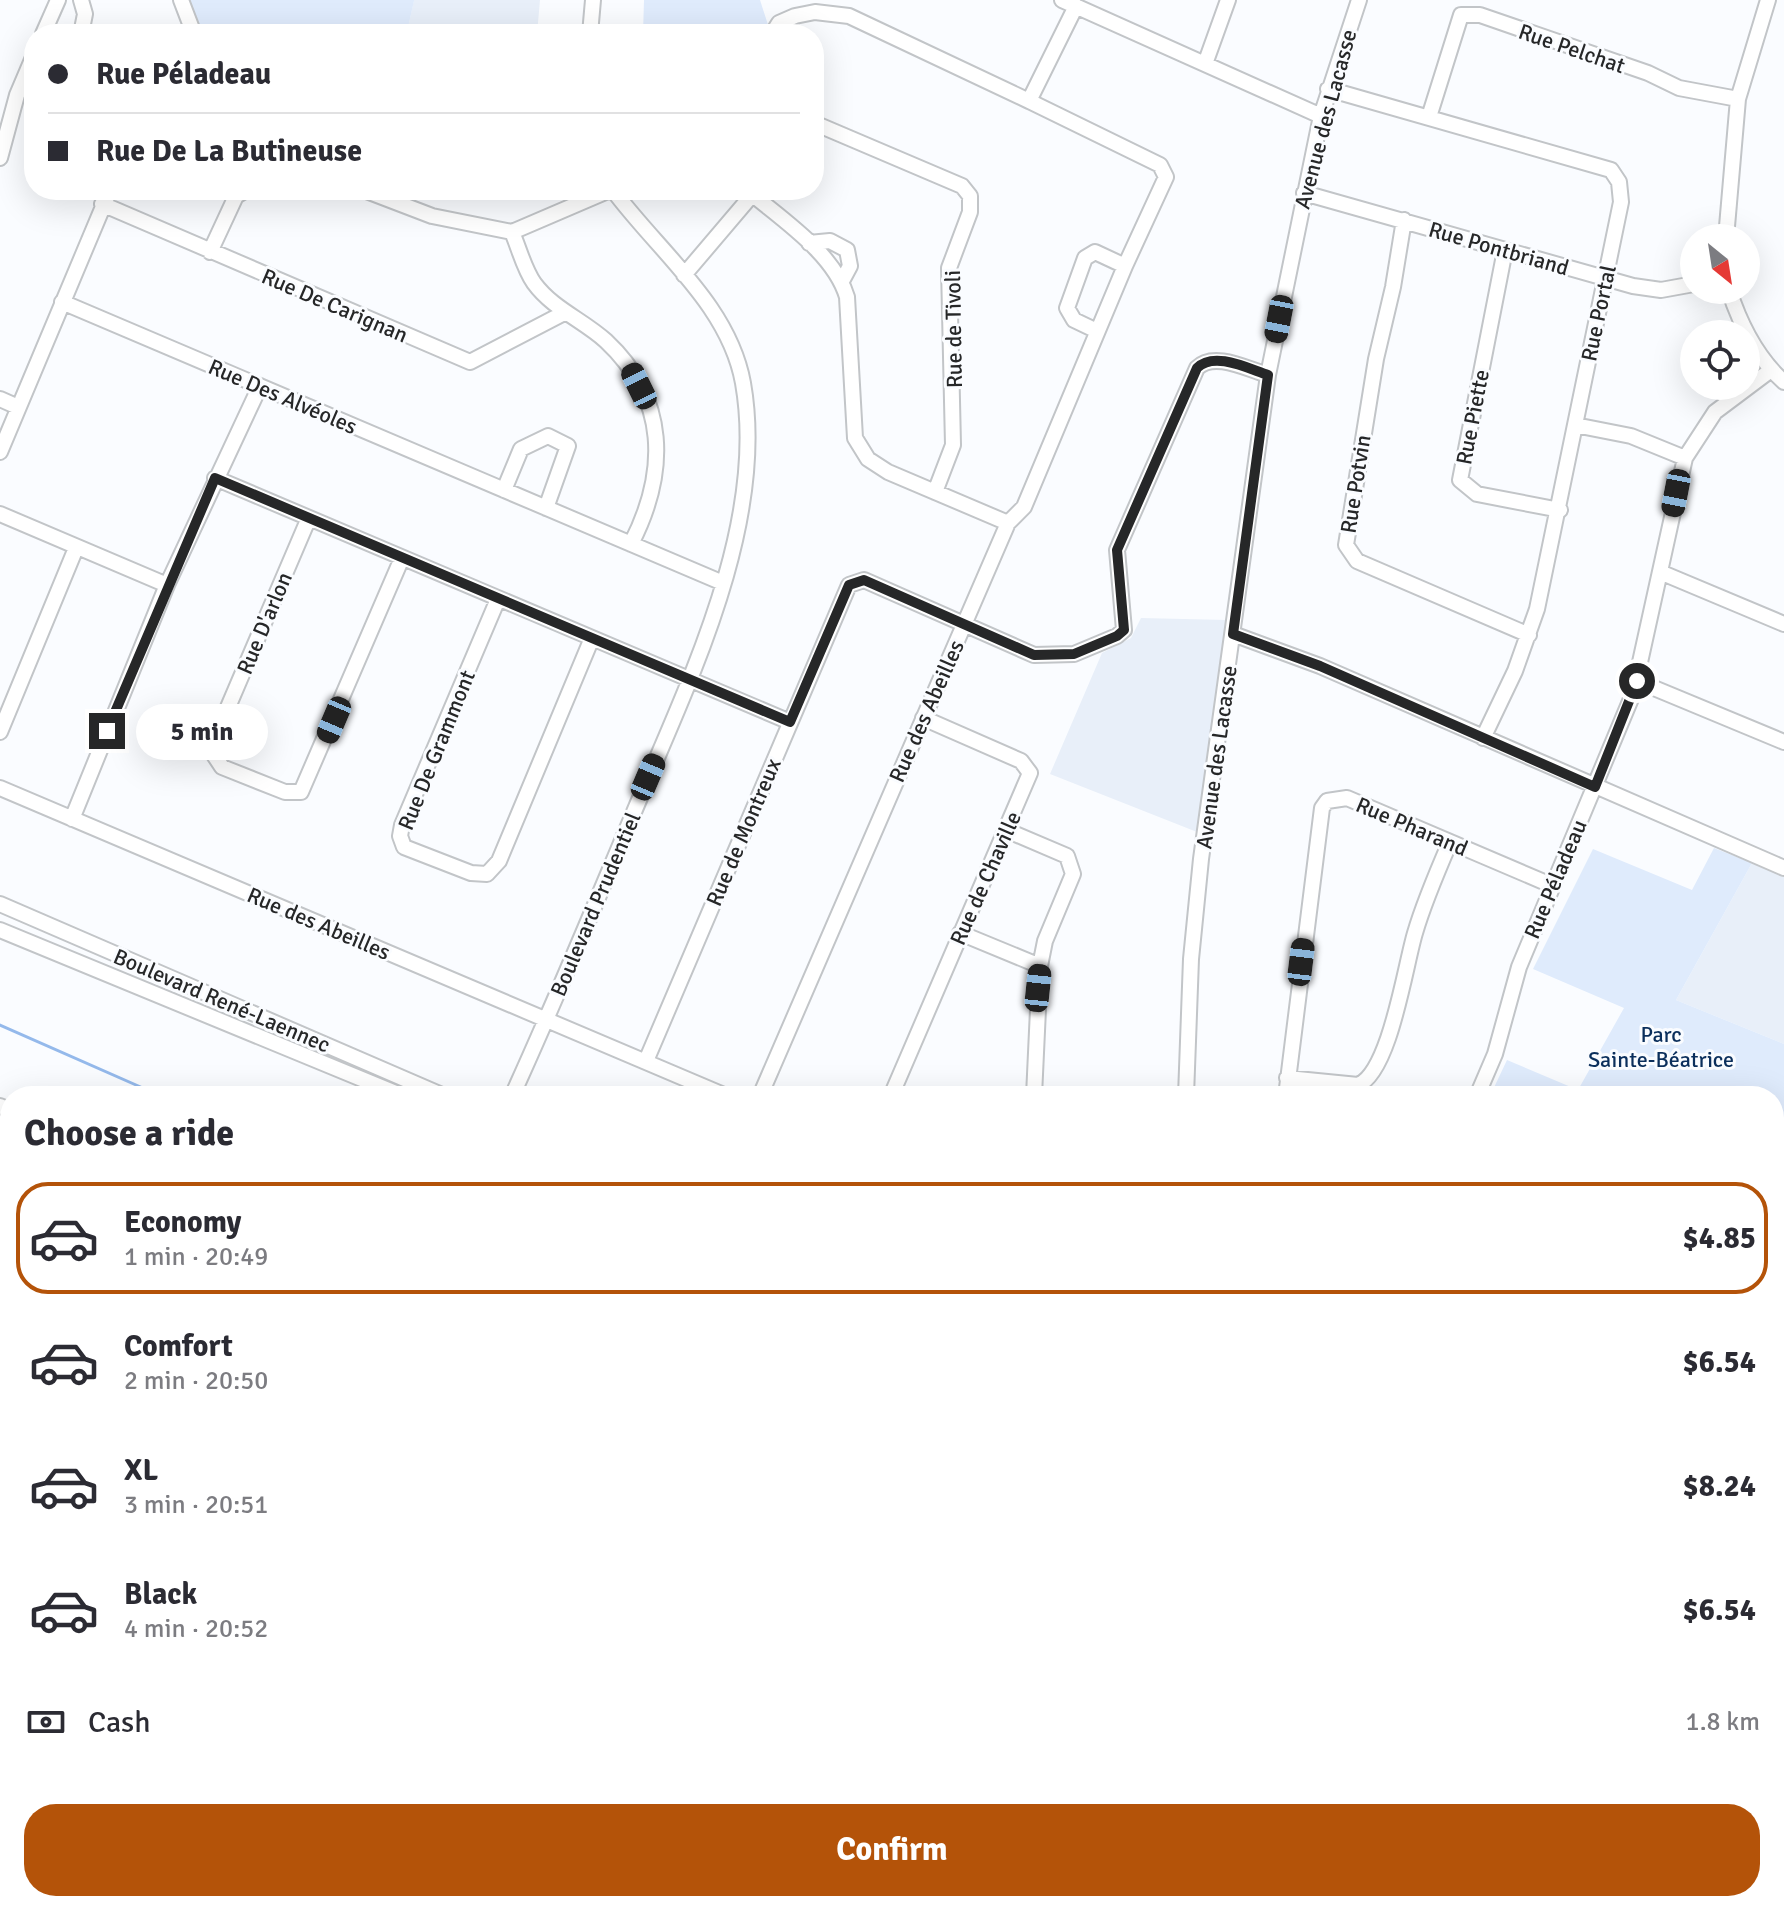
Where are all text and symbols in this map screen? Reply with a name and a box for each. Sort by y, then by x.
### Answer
street label: Rue Pelchat [1515,18,1629,79]
street label: Avenue des Lacasse [1289,26,1362,212]
text: Rue Péladeau [96,56,271,93]
text: Rue De La Butineuse [96,133,362,170]
street label: Rue Pontbriand [1426,216,1572,281]
north arrow [1680,224,1760,304]
map controls [1680,224,1760,400]
street label: Rue Portal [1575,262,1622,364]
street label: Rue De Carignan [258,263,412,348]
street label: Rue de Tivoli [939,270,968,388]
car [1263,293,1295,345]
button: locate [1680,320,1760,400]
street label: Rue Des Alvéoles [204,353,361,440]
car [618,359,660,413]
street label: Rue Piette [1450,367,1495,467]
street label: Rue Potvin [1334,433,1377,535]
car [1660,467,1692,519]
street label: Rue D'arlon [231,568,298,678]
street label: Rue des Abeilles [883,636,970,787]
route start [1619,663,1655,699]
street label: Avenue des Lacasse [1190,664,1243,851]
street label: Rue De Grammont [392,666,481,834]
car [314,693,354,747]
callout: 5 min [135,703,267,759]
route end [89,713,125,749]
text: 5 min [171,716,233,748]
car [628,750,668,804]
street label: Rue de Montreux [700,754,787,910]
street label: Rue Pharand [1352,791,1472,862]
street label: Rue de Chaville [944,807,1027,949]
street label: Boulevard Prudentiel [544,808,646,1000]
street label: Rue Péladeau [1518,816,1593,943]
street label: Rue des Abeilles [243,881,394,966]
car [1286,937,1316,987]
street label: Boulevard René-Laennec [109,943,334,1058]
car [1024,963,1052,1013]
park label: Parc Sainte-Béatrice [1588,1021,1734,1073]
text: Choose a ride [24,1111,234,1156]
icon: car [28,1202,100,1274]
text: Economy [124,1204,241,1241]
text: $4.85 [1683,1220,1756,1257]
text: 1 min · 20:49 [124,1241,268,1273]
icon: car [28,1326,100,1398]
text: Comfort [124,1328,233,1365]
text: $6.54 [1683,1344,1756,1381]
text: 2 min · 20:50 [124,1365,268,1397]
icon: car [28,1450,100,1522]
text: XL [124,1452,158,1489]
text: $8.24 [1683,1468,1756,1505]
text: 3 min · 20:51 [124,1489,268,1521]
icon: car [28,1574,100,1646]
text: Black [124,1576,197,1613]
text: $6.54 [1683,1592,1756,1629]
text: 4 min · 20:52 [124,1613,268,1645]
icon: cash [24,1700,68,1744]
text: Cash [88,1704,151,1741]
text: 1.8 km [1686,1706,1760,1738]
button: Confirm [24,1804,1760,1896]

